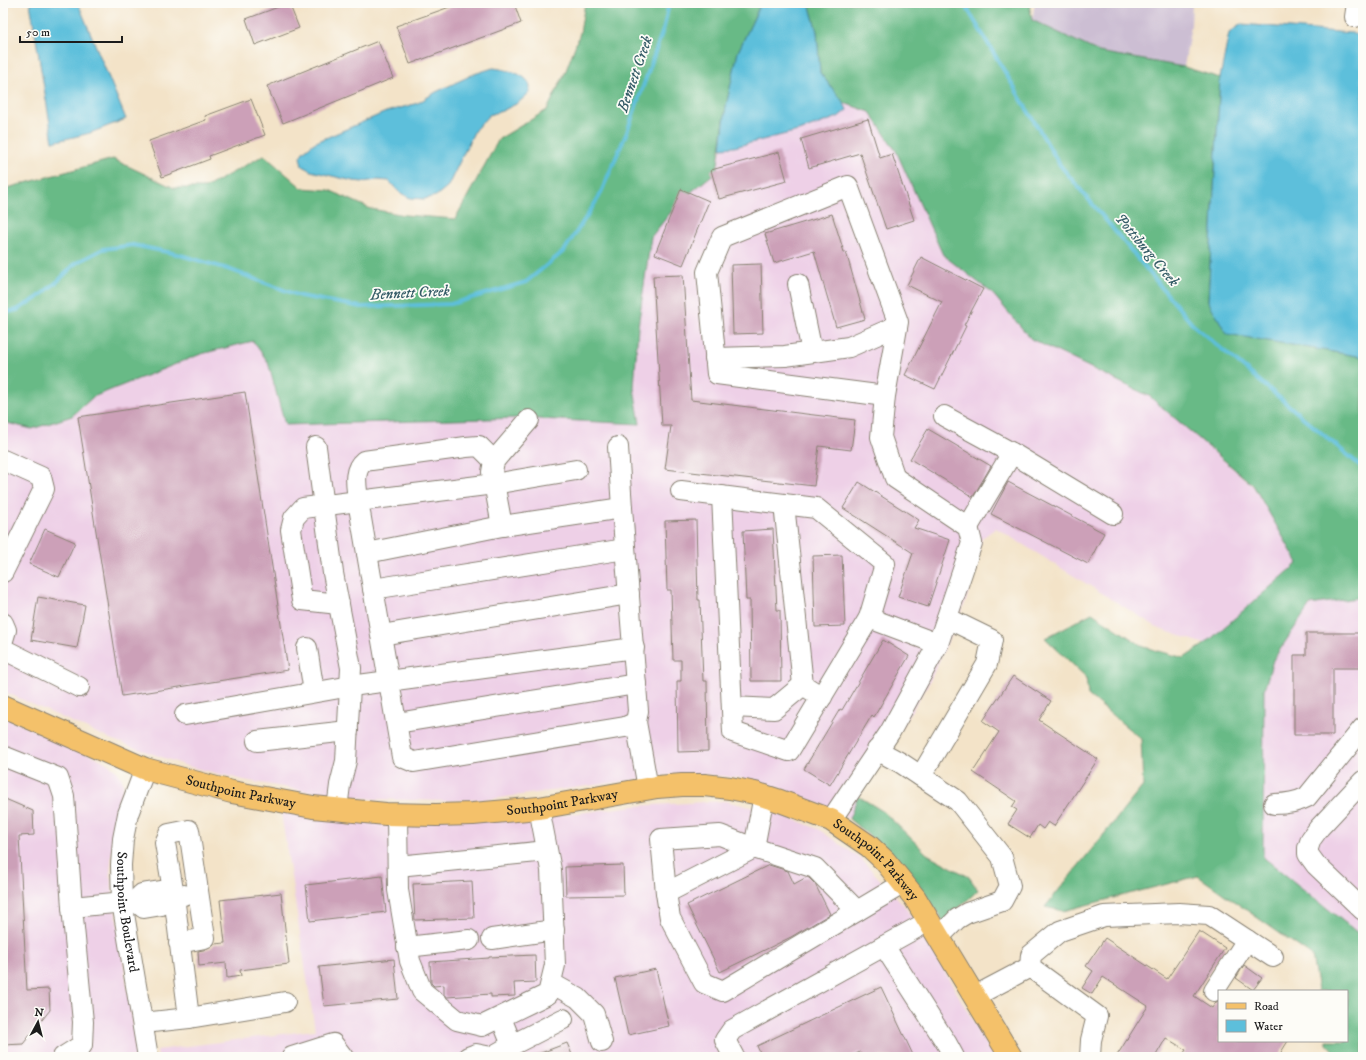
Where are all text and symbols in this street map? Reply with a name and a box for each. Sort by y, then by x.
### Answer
scale bar [20,18,122,44]
text: 50 m [26,25,50,40]
water label: Bennett Creek [613,33,657,115]
water label: Pottsburg Creek [1111,209,1184,291]
water label: Bennett Creek [369,281,451,305]
street label: Southpoint Parkway [184,771,298,813]
street label: Southpoint Parkway [506,785,620,820]
street label: Southpoint Parkway [829,815,923,905]
street label: Southpoint Boulevard [112,851,143,974]
legend [1218,990,1348,1042]
text: Road [1254,999,1279,1014]
north arrow [18,1002,58,1042]
text: N [34,1006,44,1021]
text: Water [1253,1019,1283,1034]

